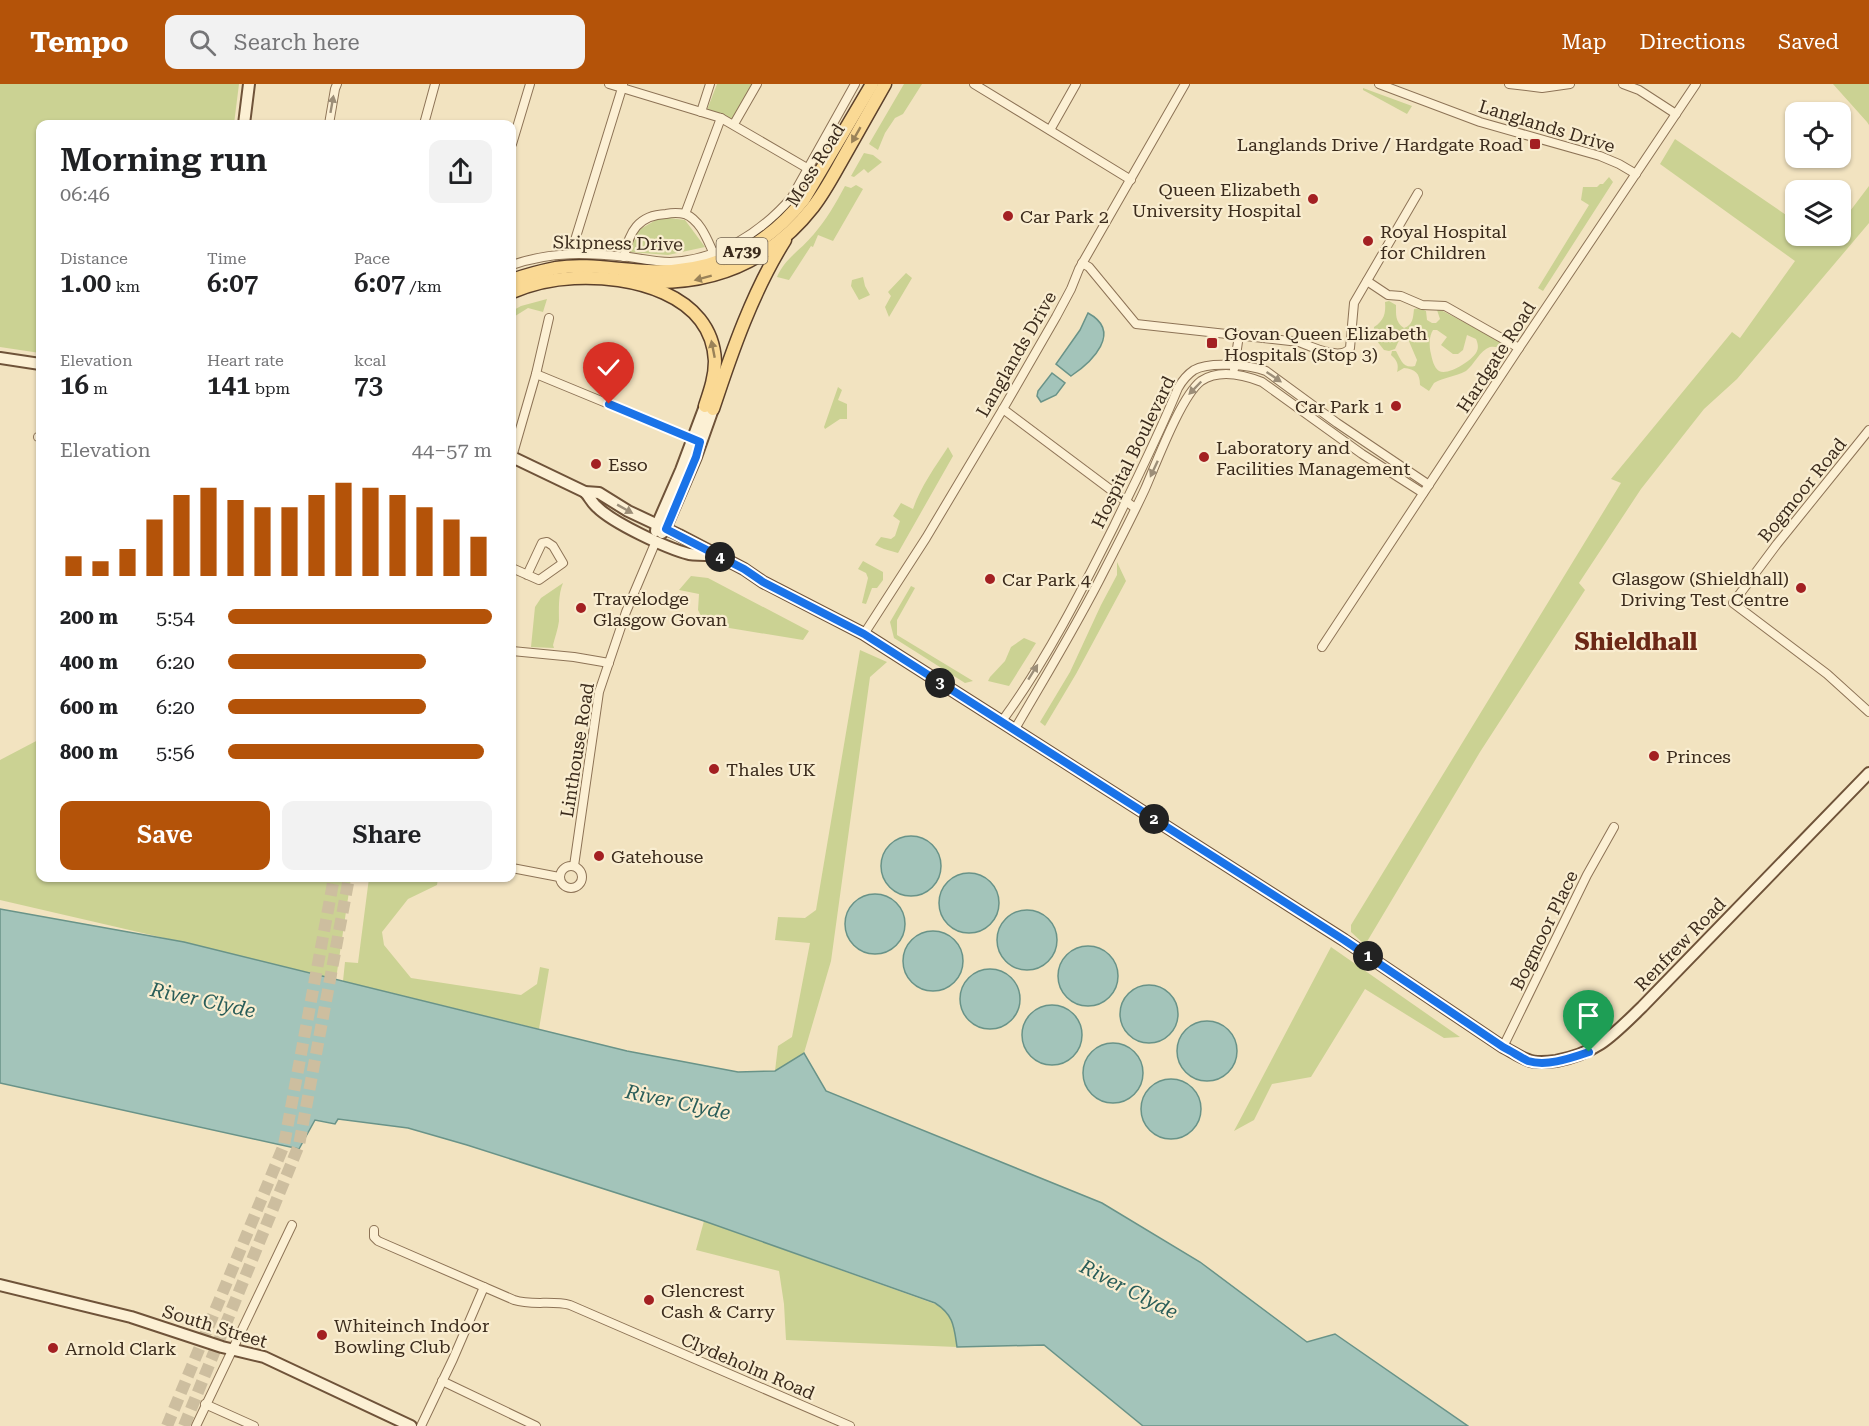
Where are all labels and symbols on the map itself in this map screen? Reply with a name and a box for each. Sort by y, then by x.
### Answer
one-way arrow [328,94,337,113]
street label: Langlands Drive [1476,95,1618,157]
street label: Moss Road [781,119,849,210]
one-way arrow [851,127,861,144]
place label: Langlands Drive / Hardgate Road [1237,134,1523,155]
marker: Langlands Drive / Hardgate Road [1528,137,1542,151]
place label: Queen Elizabeth University Hospital [1132,179,1301,221]
marker: Queen Elizabeth University Hospital [1306,192,1320,206]
place label: Car Park 2 [1020,206,1109,227]
marker: Car Park 2 [1001,209,1015,223]
place label: Royal Hospital for Children [1380,221,1507,263]
street label: Skipness Drive [553,231,683,255]
marker: Royal Hospital for Children [1361,234,1375,248]
road number: A739 [716,238,768,264]
one-way arrow [694,274,712,283]
street label: Langlands Drive [972,287,1061,421]
street label: Hardgate Road [1452,297,1540,416]
place label: Govan Queen Elizabeth Hospitals (Stop 3) [1224,323,1428,365]
marker: Govan Queen Elizabeth Hospitals (Stop 3) [1205,336,1219,350]
one-way arrow [708,339,717,358]
pin [583,342,634,404]
one-way arrow [1265,371,1281,383]
street label: Hospital Boulevard [1087,372,1179,531]
one-way arrow [1188,381,1202,396]
place label: Car Park 1 [1295,396,1384,417]
marker: Car Park 1 [1389,399,1403,413]
street label: Bogmoor Road [1754,433,1851,546]
place label: Laboratory and Facilities Management [1216,437,1411,479]
marker: Laboratory and Facilities Management [1197,450,1211,464]
place label: Esso [608,454,648,475]
marker: Esso [589,457,603,471]
one-way arrow [1149,460,1159,478]
one-way arrow [617,504,634,514]
pin: 4 [705,542,735,572]
place label: Glasgow (Shieldhall) Driving Test Centre [1612,568,1789,610]
place label: Car Park 4 [1002,569,1091,590]
marker: Car Park 4 [983,572,997,586]
marker: Glasgow (Shieldhall) Driving Test Centre [1794,581,1808,595]
place label: Travelodge Glasgow Govan [593,588,728,630]
marker: Travelodge Glasgow Govan [574,601,588,615]
district label: Shieldhall [1575,628,1698,656]
one-way arrow [1028,664,1039,680]
pin: 3 [925,668,955,698]
street label: Linthouse Road [556,681,598,819]
place label: Princes [1666,746,1731,767]
marker: Princes [1647,749,1661,763]
place label: Thales UK [726,759,816,780]
marker: Thales UK [707,762,721,776]
pin: 2 [1139,804,1169,834]
place label: Gatehouse [611,846,703,867]
marker: Gatehouse [592,849,606,863]
street label: Bogmoor Place [1506,867,1582,993]
street label: Renfrew Road [1630,893,1730,995]
pin: 1 [1353,941,1383,971]
water label: River Clyde [147,977,258,1023]
pin [1563,990,1614,1052]
water label: River Clyde [622,1079,733,1125]
water label: River Clyde [1075,1254,1182,1324]
place label: Glencrest Cash & Carry [661,1280,775,1322]
marker: Glencrest Cash & Carry [642,1293,656,1307]
street label: South Street [160,1300,270,1352]
place label: Whiteinch Indoor Bowling Club [334,1315,489,1357]
marker: Whiteinch Indoor Bowling Club [315,1328,329,1342]
street label: Clydeholm Road [678,1328,819,1404]
place label: Arnold Clark [65,1338,176,1359]
marker: Arnold Clark [46,1341,60,1355]

